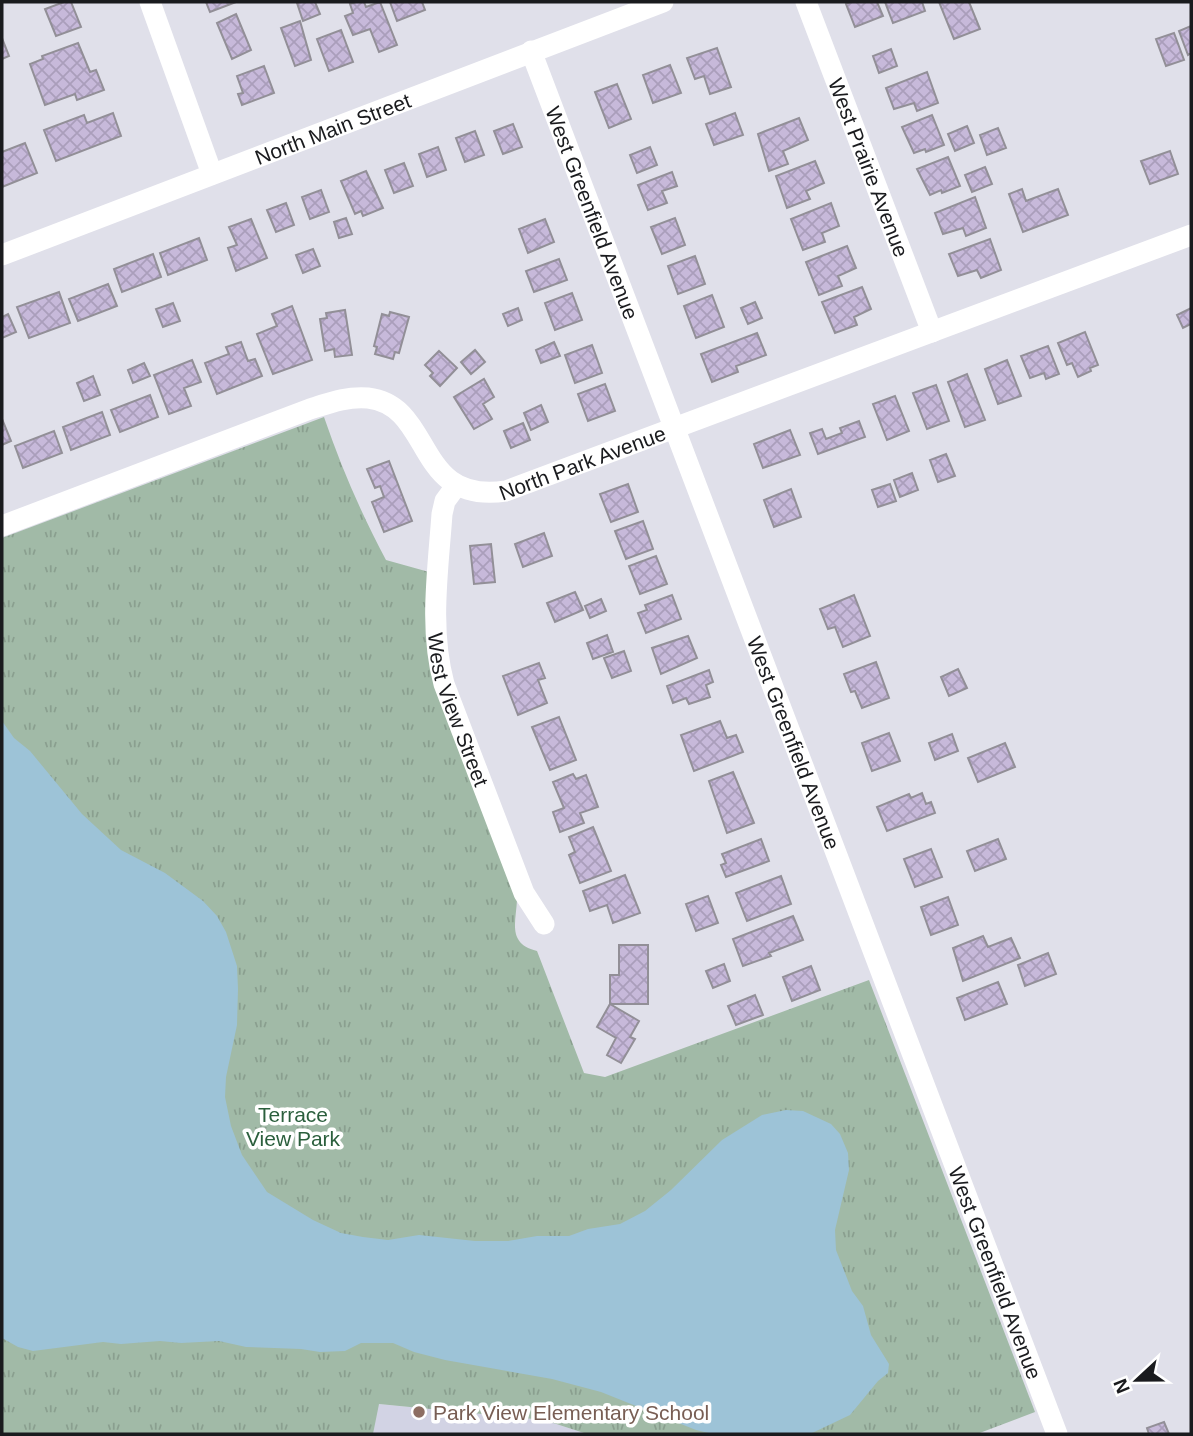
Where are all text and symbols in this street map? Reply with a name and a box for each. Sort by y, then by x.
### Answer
street label: West Prairie Avenue [825,75,914,260]
street label: North Main Street [252,88,414,169]
street label: West Greenfield Avenue [542,103,643,322]
street label: North Park Avenue [496,421,669,504]
street label: West View Street [425,632,494,789]
street label: West Greenfield Avenue [743,633,845,852]
park label: Terrace View Park [246,1103,341,1150]
street label: West Greenfield Avenue [945,1163,1047,1382]
north arrow [1102,1345,1172,1415]
text: N [1109,1376,1134,1396]
place label: Park View Elementary School [433,1401,709,1424]
marker: Park View Elementary School [411,1404,427,1420]

